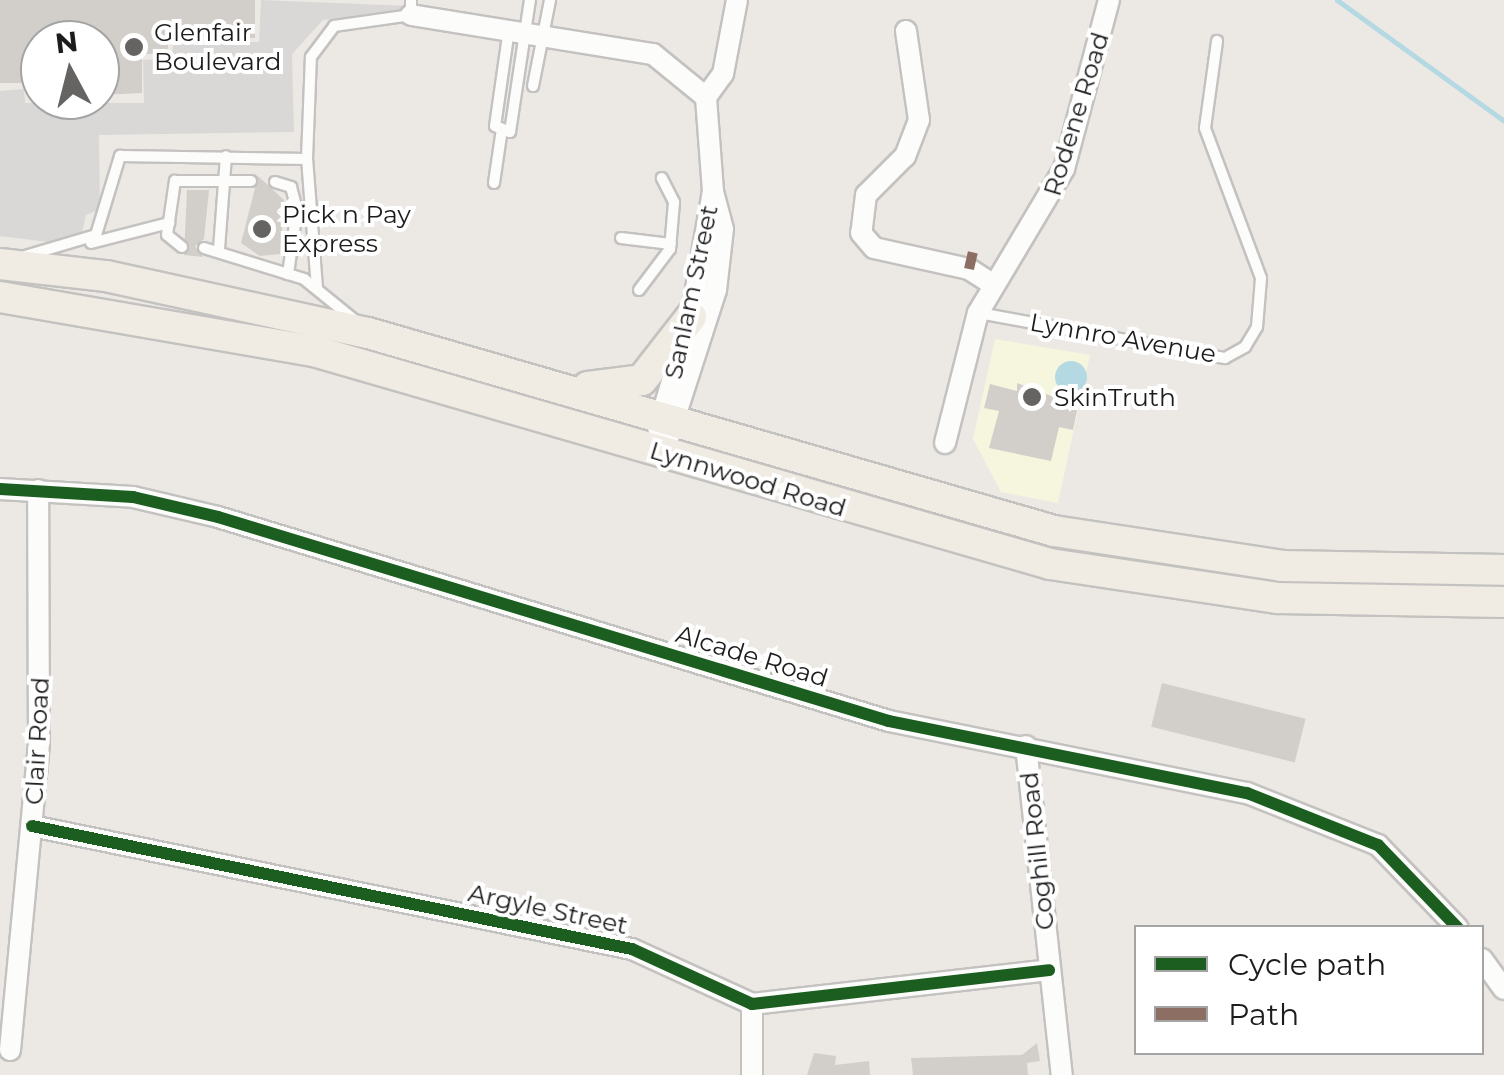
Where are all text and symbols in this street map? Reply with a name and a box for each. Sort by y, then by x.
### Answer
place label: Glenfair Boulevard [154,18,281,77]
north arrow [20,20,120,120]
text: N [53,24,80,60]
street label: Rodene Road [1037,28,1115,200]
marker: Glenfair Boulevard [123,36,145,58]
place label: Pick n Pay Express [282,200,411,259]
street label: Sanlam Street [658,202,724,382]
marker: Pick n Pay Express [251,218,273,240]
street label: Lynnro Avenue [1028,307,1218,369]
place label: SkinTruth [1054,382,1176,412]
marker: SkinTruth [1019,384,1045,410]
street label: Lynnwood Road [646,435,850,523]
street label: Alcade Road [672,619,832,693]
street label: Clair Road [19,676,55,806]
street label: Coghill Road [1014,770,1060,932]
street label: Argyle Street [466,877,630,941]
legend [1134,925,1484,1055]
text: Cycle path [1228,946,1386,983]
text: Path [1228,996,1299,1033]

